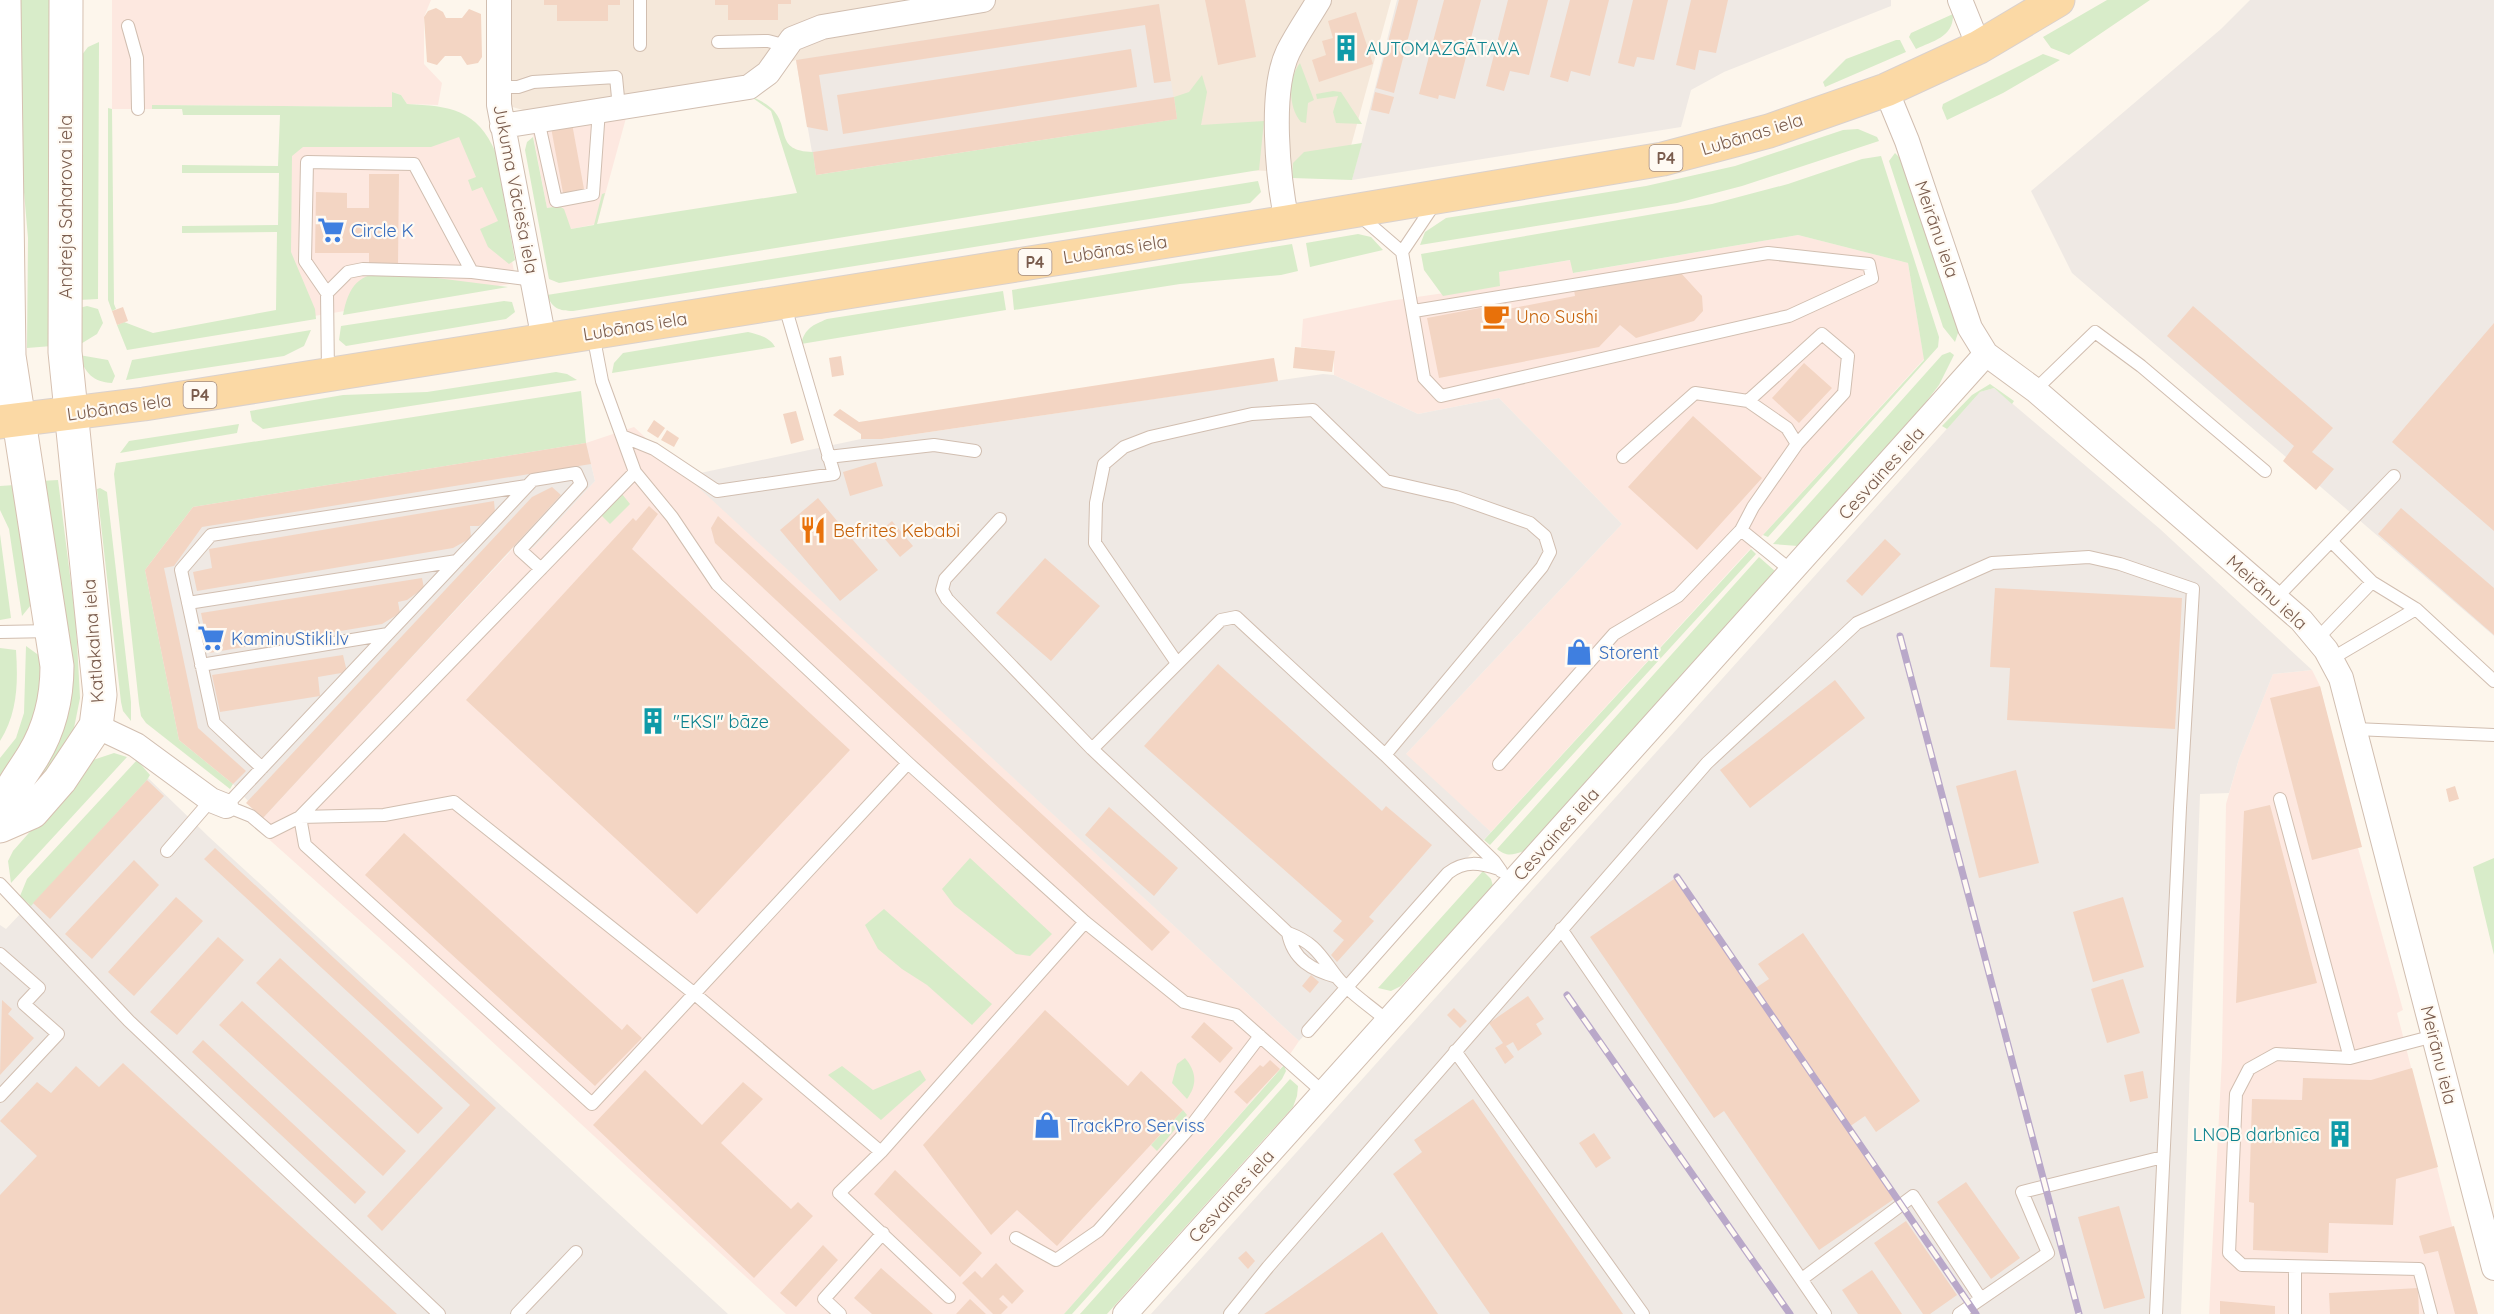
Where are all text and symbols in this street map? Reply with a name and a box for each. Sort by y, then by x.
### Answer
building icon: AUTOMAZGĀTAVA [1331,33,1361,63]
place label: AUTOMAZGĀTAVA [1366,37,1520,60]
street label: Jukuma Vācieša iela [488,102,544,276]
street label: Lubānas iela [1698,108,1806,160]
street label: Andreja Saharova iela [54,115,77,299]
road number: P4 [1650,145,1682,171]
street label: Meirānu iela [1910,177,1964,281]
supermarket icon: Circle K [316,215,346,245]
place label: Circle K [351,219,414,242]
street label: Lubānas iela [1061,229,1169,269]
road number: P4 [1018,249,1052,275]
cafe icon: Uno Sushi [1481,301,1511,331]
place label: Uno Sushi [1516,305,1598,328]
street label: Lubānas iela [581,306,689,346]
road number: P4 [184,382,216,408]
street label: Lubānas iela [65,388,173,426]
street label: Cesvaines iela [1833,422,1929,524]
restaurant icon: Befrites Kebabi [798,515,828,545]
place label: Befrites Kebabi [833,519,960,542]
street label: Meirānu iela [2222,550,2312,634]
street label: Katlakalna iela [77,578,109,704]
supermarket icon: KaminuStikli.lv [196,623,226,653]
place label: KaminuStikli.lv [231,627,349,650]
shop icon: Storent [1564,637,1594,667]
place label: Storent [1599,641,1659,664]
building icon: "EKSI" bāze [638,706,668,736]
place label: "EKSI" bāze [673,710,769,733]
street label: Cesvaines iela [1508,783,1604,885]
street label: Meirānu iela [2416,1003,2462,1107]
shop icon: TrackPro Serviss [1032,1110,1062,1140]
place label: TrackPro Serviss [1067,1114,1205,1137]
building icon: LNOB darbnīca [2325,1119,2355,1149]
place label: LNOB darbnīca [2193,1123,2320,1146]
street label: Cesvaines iela [1183,1145,1279,1247]

